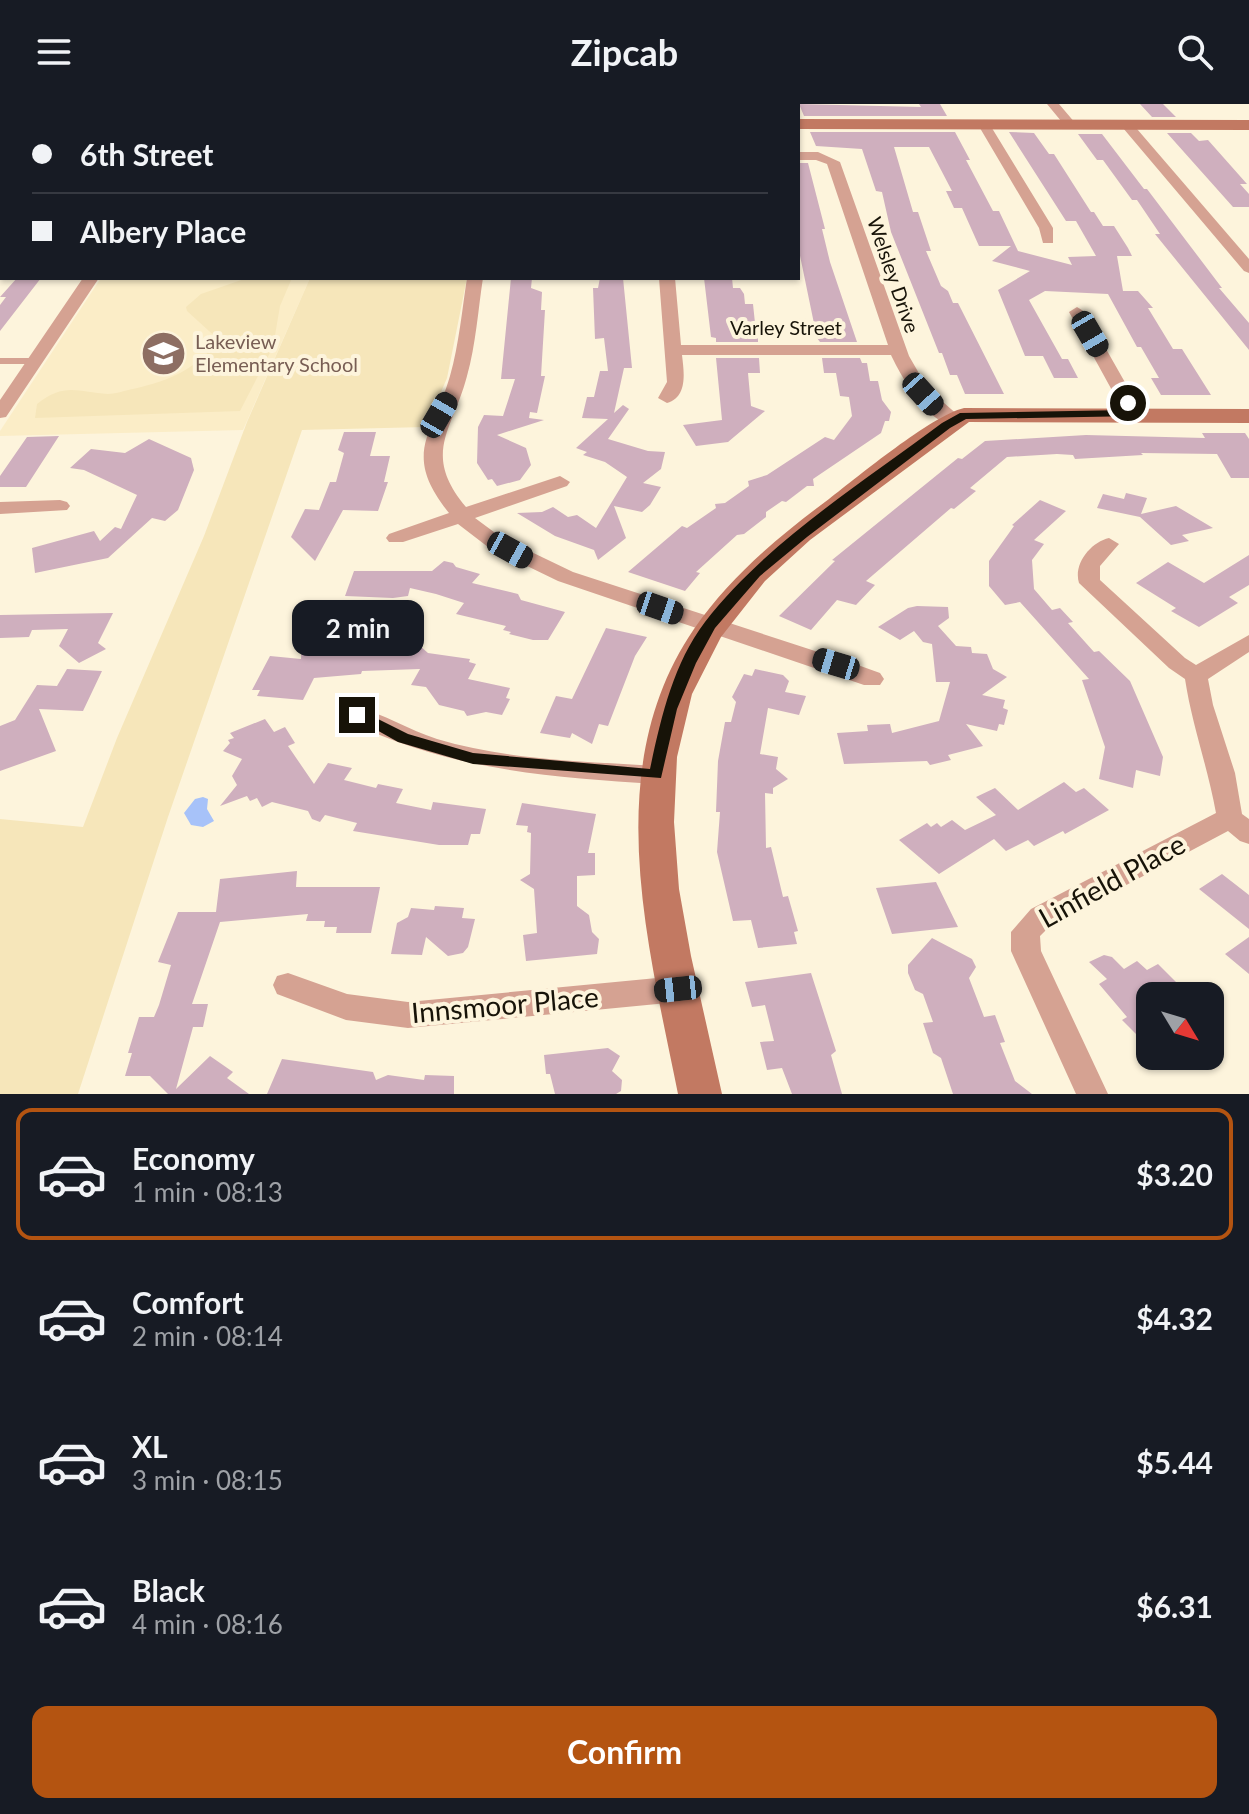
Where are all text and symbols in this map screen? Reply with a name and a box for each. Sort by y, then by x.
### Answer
icon: menu [32,30,76,74]
text: Zipcab [571,30,678,74]
icon: search [1173,30,1217,74]
text: 6th Street [80,136,214,172]
text: Albery Place [80,213,246,249]
street label: Welsley Drive [863,213,925,336]
car [1068,307,1112,361]
street label: Varley Street [730,315,842,339]
place label: Lakeview Elementary School [195,329,358,376]
school or university icon: Lakeview Elementary School [140,330,188,378]
car [898,368,948,420]
route start [1110,385,1146,421]
car [417,388,461,442]
car [483,528,537,572]
car [633,589,687,627]
callout: 2 min [291,599,423,655]
text: 2 min [326,612,390,644]
car [810,646,862,682]
route end [339,697,375,733]
street label: Linfield Place [1032,826,1191,934]
car [653,975,703,1003]
street label: Innsmoor Place [410,979,600,1029]
north arrow [1136,982,1224,1070]
map controls [1136,982,1224,1070]
icon: car [36,1138,108,1210]
text: Economy [132,1140,255,1176]
text: $3.20 [1136,1156,1213,1192]
text: 1 min · 08:13 [132,1176,283,1208]
icon: car [36,1282,108,1354]
text: Comfort [132,1284,244,1320]
text: $4.32 [1136,1300,1213,1336]
text: 2 min · 08:14 [132,1320,283,1352]
icon: car [36,1426,108,1498]
text: XL [132,1428,168,1464]
text: $5.44 [1136,1444,1213,1480]
text: 3 min · 08:15 [132,1464,283,1496]
icon: car [36,1570,108,1642]
text: Black [132,1572,205,1608]
text: $6.31 [1136,1588,1213,1624]
text: 4 min · 08:16 [132,1608,283,1640]
button: Confirm [32,1706,1217,1798]

